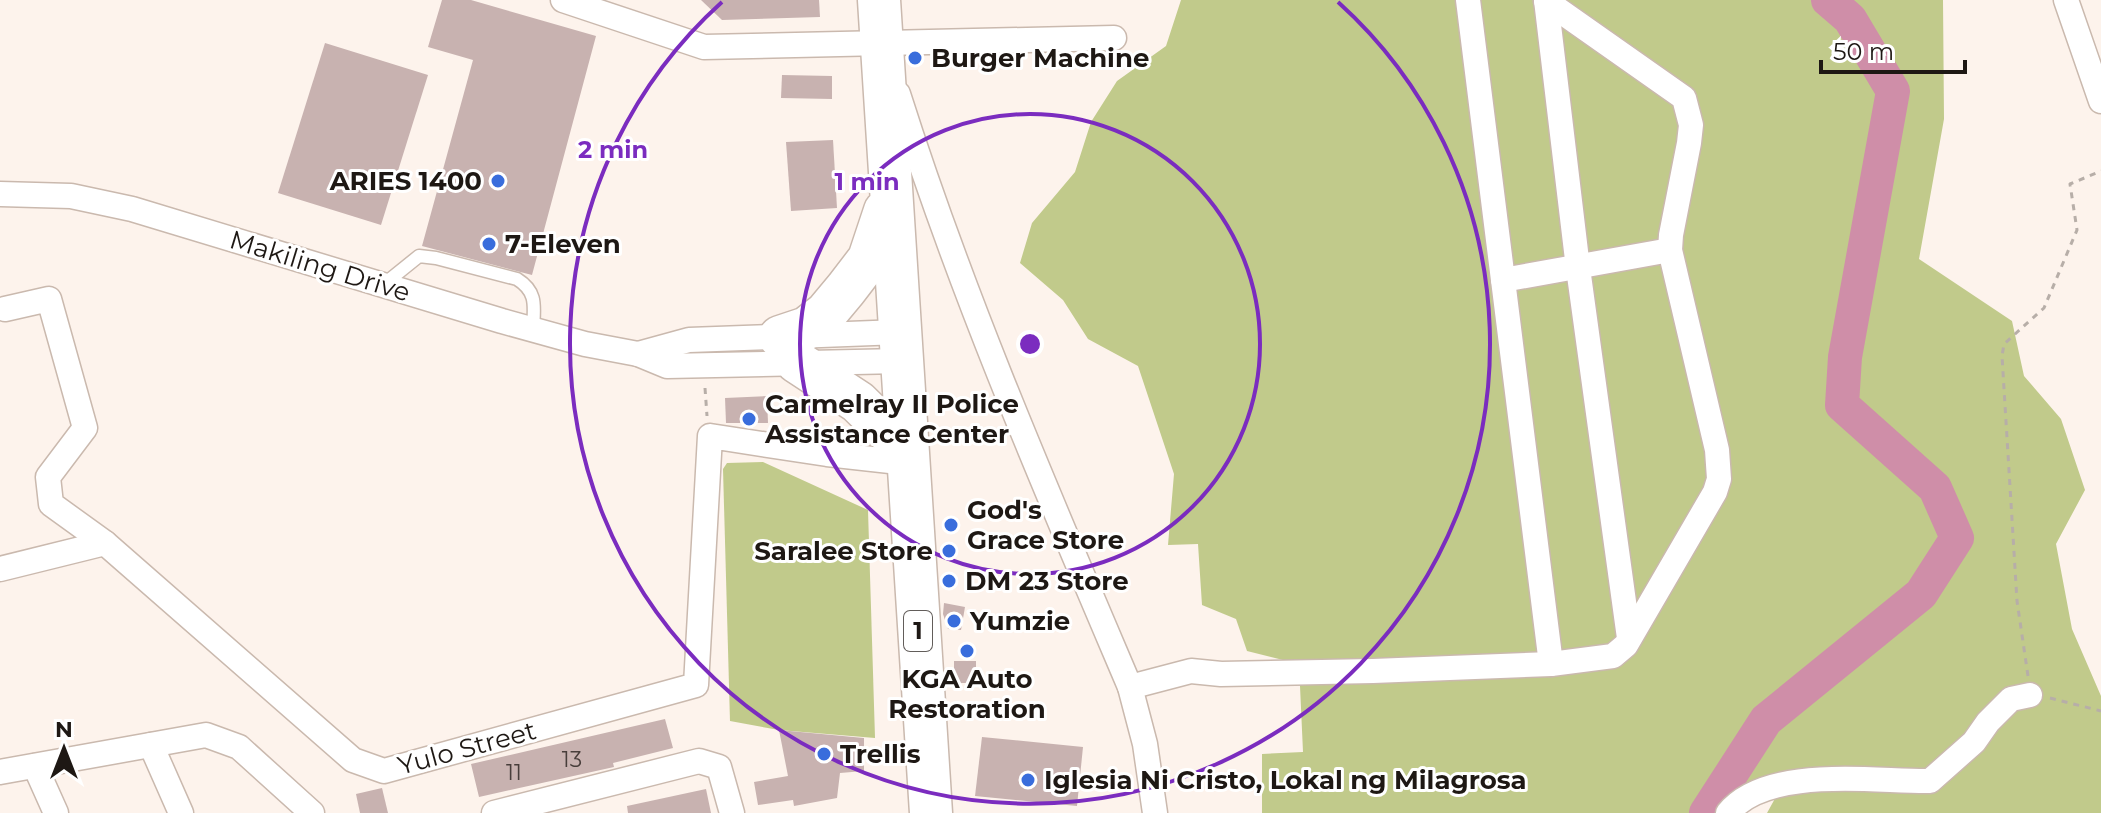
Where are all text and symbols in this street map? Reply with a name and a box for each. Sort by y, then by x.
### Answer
scale bar [1821,24,1965,74]
text: 50 m [1833,37,1894,66]
place label: Burger Machine [931,42,1149,74]
marker: Burger Machine [906,49,924,67]
text: 2 min [578,135,648,164]
place label: ARIES 1400 [329,165,482,197]
text: 1 min [834,167,900,196]
marker: ARIES 1400 [489,172,507,190]
street label: Makiling Drive [226,223,414,309]
place label: 7-Eleven [505,228,621,260]
marker: 7-Eleven [480,235,498,253]
centre of rings [1016,330,1044,358]
place label: Carmelray II Police Assistance Center [764,388,1019,450]
marker: Carmelray II Police Assistance Center [740,410,758,428]
place label: God's Grace Store [967,494,1124,556]
marker: God's Grace Store [942,516,960,534]
place label: Saralee Store [754,535,933,567]
marker: Saralee Store [940,542,958,560]
place label: DM 23 Store [965,565,1129,597]
marker: DM 23 Store [940,572,958,590]
place label: Yumzie [969,605,1070,637]
road number: 1 [904,611,932,651]
marker: Yumzie [945,612,963,630]
marker: KGA Auto Restoration [958,642,976,660]
place label: KGA Auto Restoration [888,663,1046,725]
north arrow [24,709,104,789]
street label: Yulo Street [394,714,540,782]
text: N [55,716,73,743]
place label: Trellis [840,738,921,770]
marker: Trellis [815,745,833,763]
house number: 13 [562,746,582,773]
house number: 11 [506,759,522,786]
place label: Iglesia Ni Cristo, Lokal ng Milagrosa [1044,764,1527,796]
marker: Iglesia Ni Cristo, Lokal ng Milagrosa [1019,771,1037,789]

